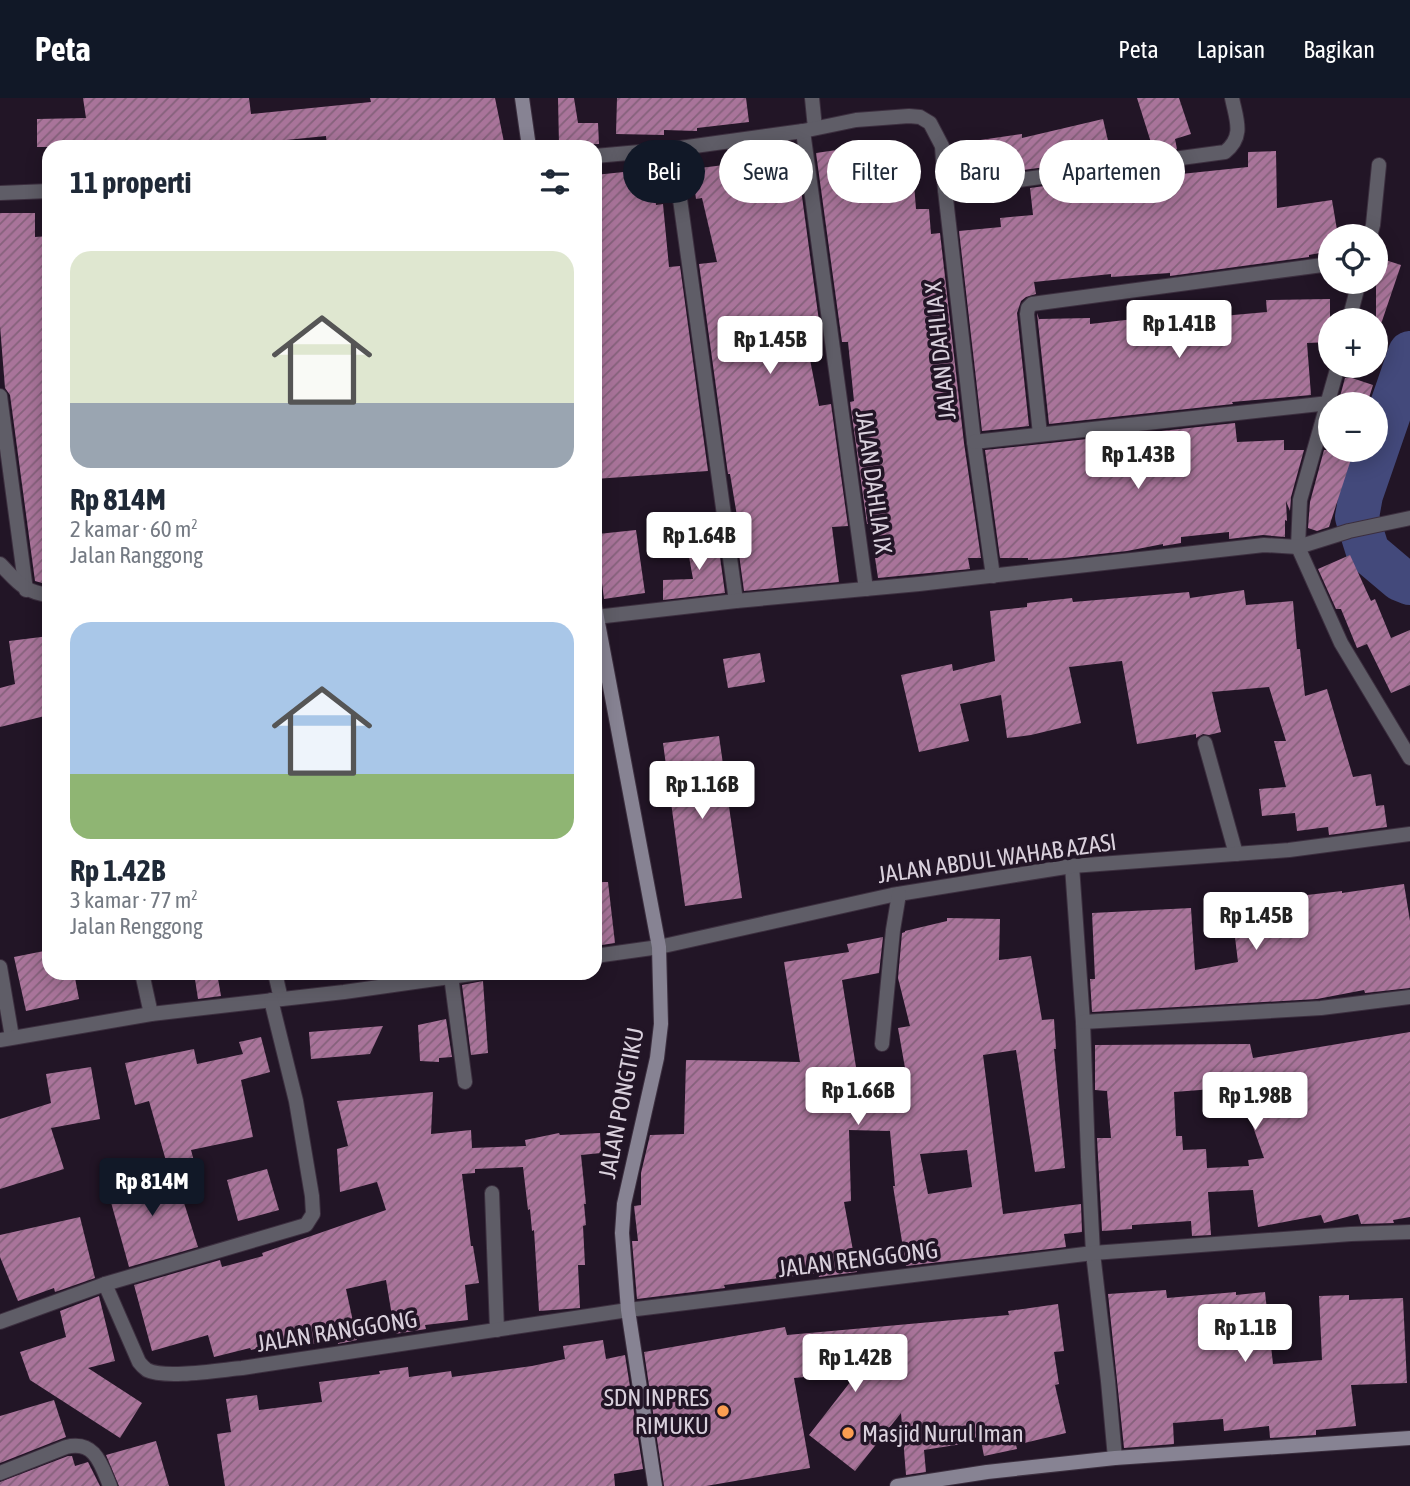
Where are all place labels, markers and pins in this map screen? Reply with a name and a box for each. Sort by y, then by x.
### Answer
pin: Rp 1.41B [1107,300,1251,360]
pin: Rp 1.45B [698,316,842,376]
pin: Rp 1.43B [1066,432,1210,491]
pin: Rp 1.64B [627,512,771,572]
pin: Rp 1.16B [630,762,774,821]
pin: Rp 1.45B [1184,892,1328,952]
pin: Rp 1.66B [786,1068,930,1127]
pin: Rp 1.98B [1183,1072,1327,1132]
pin: Rp 814M [87,1158,217,1218]
pin: Rp 1.1B [1180,1304,1310,1364]
pin: Rp 1.42B [783,1334,927,1394]
place label: SDN INPRES RIMUKU [604,1384,709,1439]
marker: SDN INPRES RIMUKU [715,1403,731,1419]
place label: Masjid Nurul Iman [862,1420,1024,1447]
marker: Masjid Nurul Iman [840,1425,856,1441]

